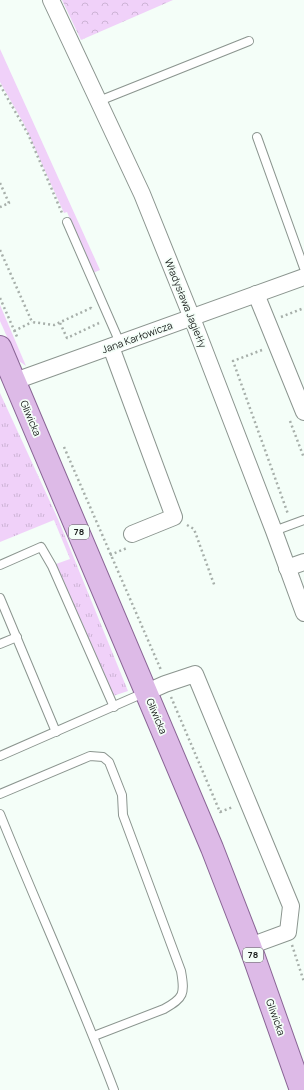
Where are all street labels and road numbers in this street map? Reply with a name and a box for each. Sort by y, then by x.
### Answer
street label: Władysława Jagiełły [162,256,211,350]
street label: Jana Karłowicza [100,318,174,356]
street label: Gliwicka [17,398,45,438]
road number: 78 [69,525,89,539]
street label: Gliwicka [143,696,171,736]
road number: 78 [243,948,263,962]
street label: Gliwicka [263,997,289,1037]

